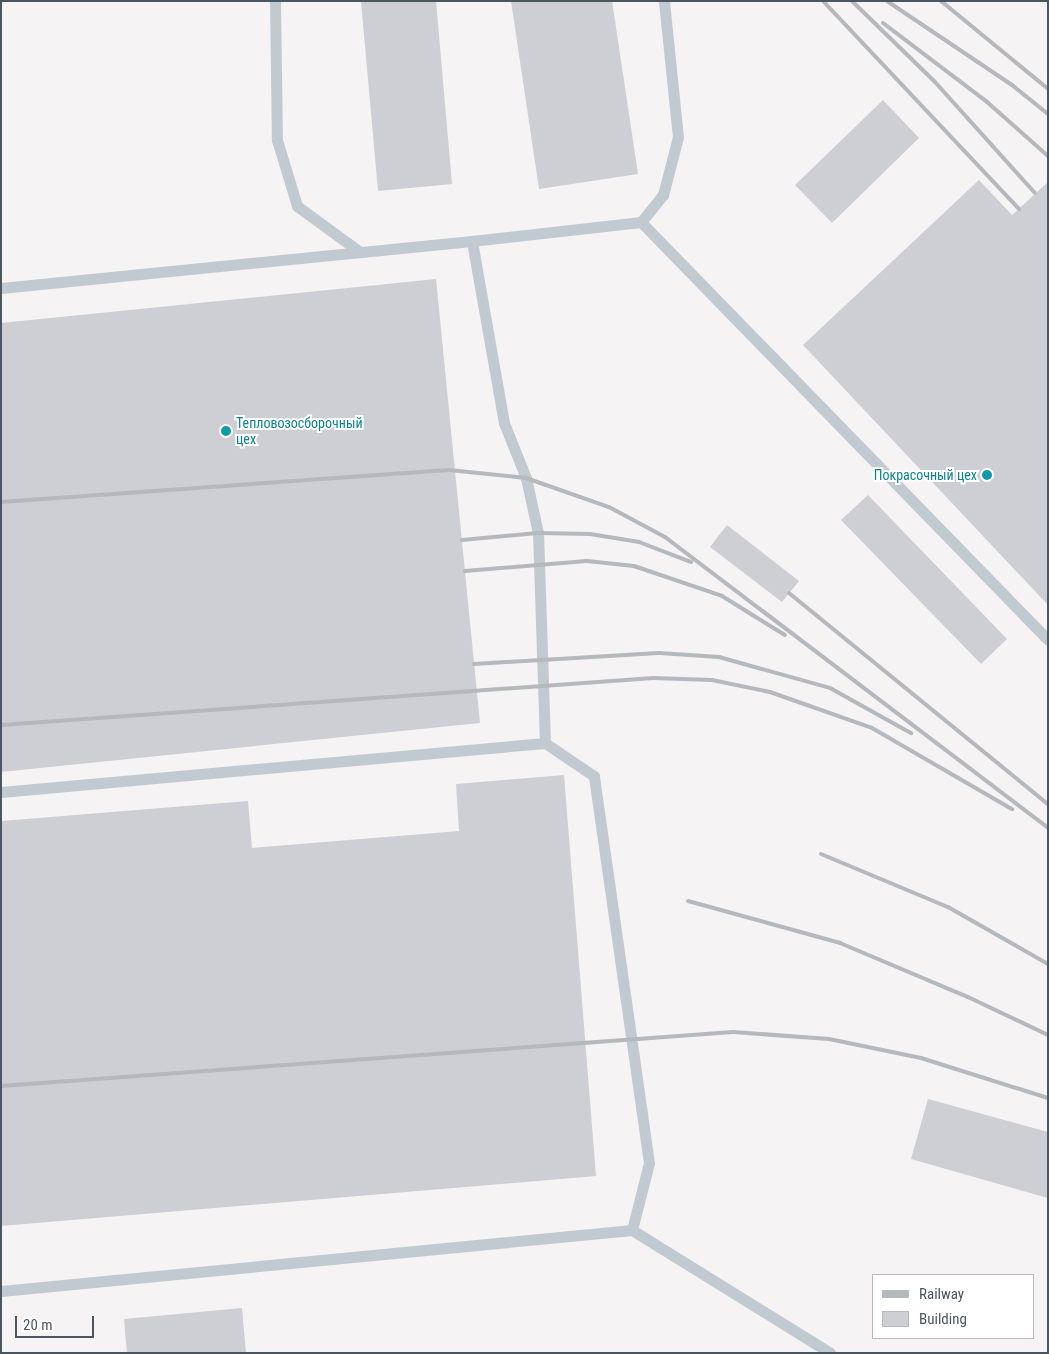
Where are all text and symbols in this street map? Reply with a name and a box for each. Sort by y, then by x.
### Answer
place label: Тепловозосборочный цех [236,415,363,448]
marker: Тепловозосборочный цех [220,425,232,437]
place label: Покрасочный цех [874,467,977,483]
marker: Покрасочный цех [981,469,993,481]
legend [872,1274,1034,1339]
text: Railway [919,1285,964,1303]
scale bar [18,1306,96,1338]
text: Building [919,1310,967,1328]
text: 20 m [23,1316,53,1334]

